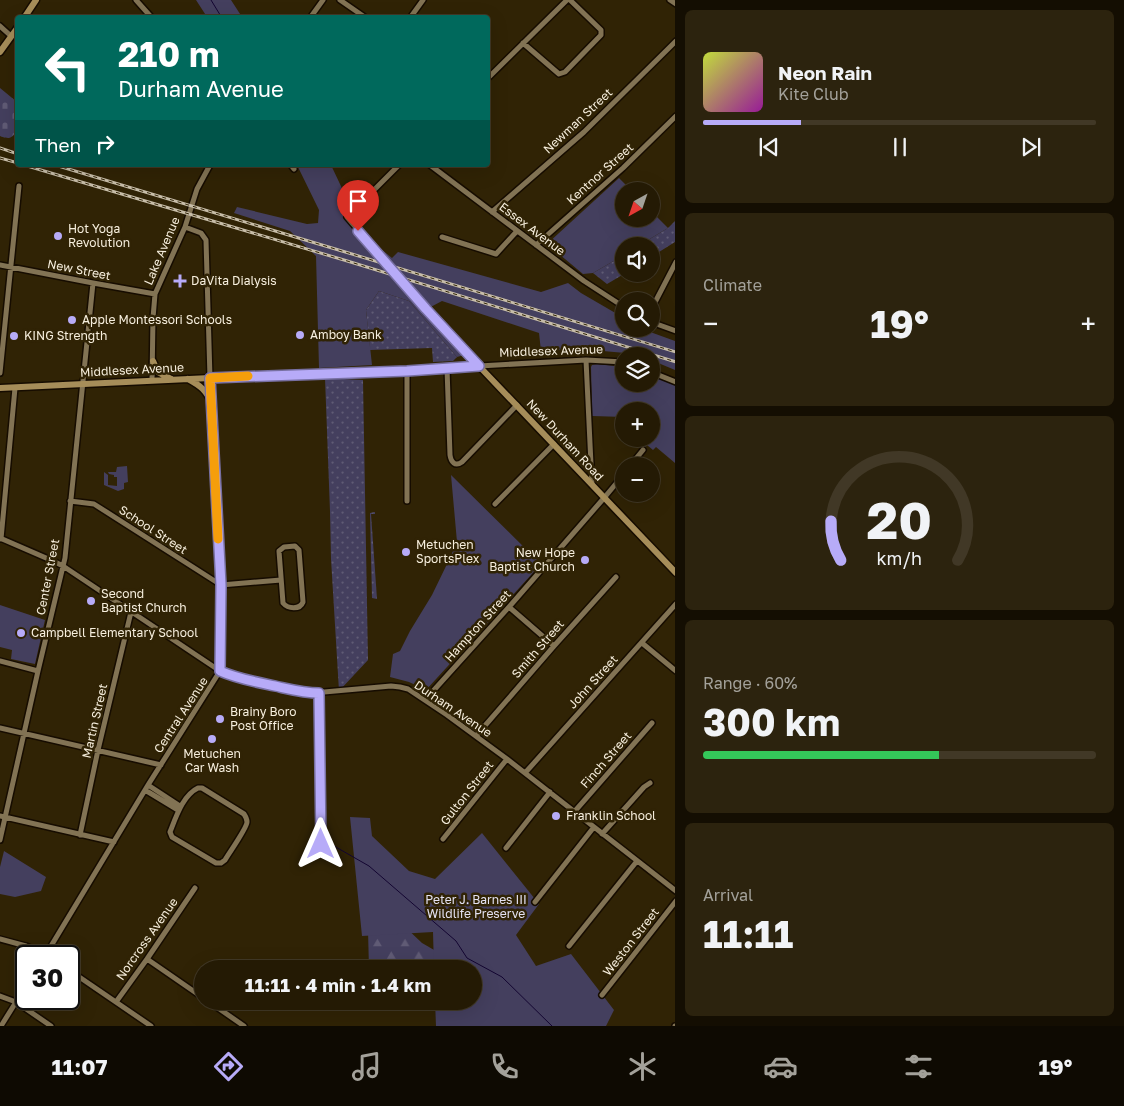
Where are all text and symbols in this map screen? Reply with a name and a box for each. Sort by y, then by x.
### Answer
text: 210 m [118,33,220,75]
icon: left [35,35,100,100]
text: Neon Rain [778,61,872,84]
text: Durham Avenue [118,75,284,102]
text: Kite Club [778,84,849,104]
street label: Newman Street [540,85,615,156]
icon: right [91,130,119,158]
text: Then [35,133,81,156]
icon: previous [755,133,783,161]
icon: pause [886,133,914,161]
icon: next [1017,133,1045,161]
street label: Kentnor Street [563,140,636,208]
pin [337,180,379,231]
north arrow [615,182,660,228]
map controls [615,182,660,502]
icon: arrive [344,187,372,215]
street label: Essex Avenue [496,199,568,258]
street label: Lake Avenue [140,214,183,287]
place label: Hot Yoga Revolution [68,221,130,250]
marker: Hot Yoga Revolution [52,230,64,242]
button: sound [615,237,660,282]
street label: New Street [46,256,112,283]
place label: DaVita Dialysis [191,273,277,288]
marker: DaVita Dialysis [173,274,187,288]
text: Climate [703,275,762,295]
button: search [615,292,660,337]
text: 19° [870,301,929,346]
text: − [703,307,718,340]
text: + [1081,307,1096,340]
place label: Apple Montessori Schools [82,312,232,327]
marker: Apple Montessori Schools [66,314,78,326]
place label: Amboy Bank [310,327,382,342]
place label: KING Strength [24,328,107,343]
marker: Amboy Bank [294,329,306,341]
marker: KING Strength [8,330,20,342]
street label: Middlesex Avenue [499,341,603,360]
button: layers [615,347,660,392]
street label: Middlesex Avenue [80,359,184,380]
street label: New Durham Road [524,396,607,484]
button: + [615,402,660,447]
button: − [615,457,660,502]
text: 20 [867,488,932,550]
street label: School Street [116,502,190,557]
street label: Center Street [33,537,62,616]
place label: Metuchen SportsPlex [416,537,480,566]
place label: New Hope Baptist Church [489,545,575,574]
marker: Metuchen SportsPlex [400,546,412,558]
text: km/h [877,547,922,569]
marker: New Hope Baptist Church [579,554,591,566]
place label: Second Baptist Church [101,586,187,615]
street label: Hampton Street [441,586,514,665]
marker: Second Baptist Church [85,595,97,607]
street label: Smith Street [508,616,567,681]
place label: Campbell Elementary School [31,625,198,640]
marker: Campbell Elementary School [15,627,27,639]
street label: John Street [565,652,621,712]
text: Range · 60% [703,673,798,693]
street label: Central Avenue [150,674,211,756]
street label: Durham Avenue [412,677,495,740]
street label: Martin Street [79,682,110,760]
text: 300 km [703,699,840,744]
place label: Brainy Boro Post Office [230,704,296,733]
marker: Brainy Boro Post Office [214,713,226,725]
street label: Finch Street [577,728,634,791]
marker: Metuchen Car Wash [206,733,218,745]
place label: Metuchen Car Wash [183,746,241,775]
street label: Gulton Street [437,757,496,828]
place label: Franklin School [566,808,656,823]
marker: Franklin School [550,810,562,822]
position arrow [294,817,346,869]
text: Arrival [703,885,753,905]
park label: Peter J. Barnes III Wildlife Preserve [425,892,527,921]
street label: Norcross Avenue [113,895,181,983]
street label: Weston Street [599,905,662,979]
text: 11:11 [703,911,793,956]
speed limit sign: 30 [15,945,80,1010]
text: 11:11 · 4 min · 1.4 km [245,973,431,996]
icon: directions [211,1049,246,1084]
icon: music [349,1049,384,1084]
icon: phone [487,1049,522,1084]
icon: climate [625,1049,660,1084]
icon: car [763,1049,798,1084]
icon: filters [901,1049,936,1084]
text: 11:07 [52,1053,108,1080]
text: 19° [1039,1053,1072,1080]

